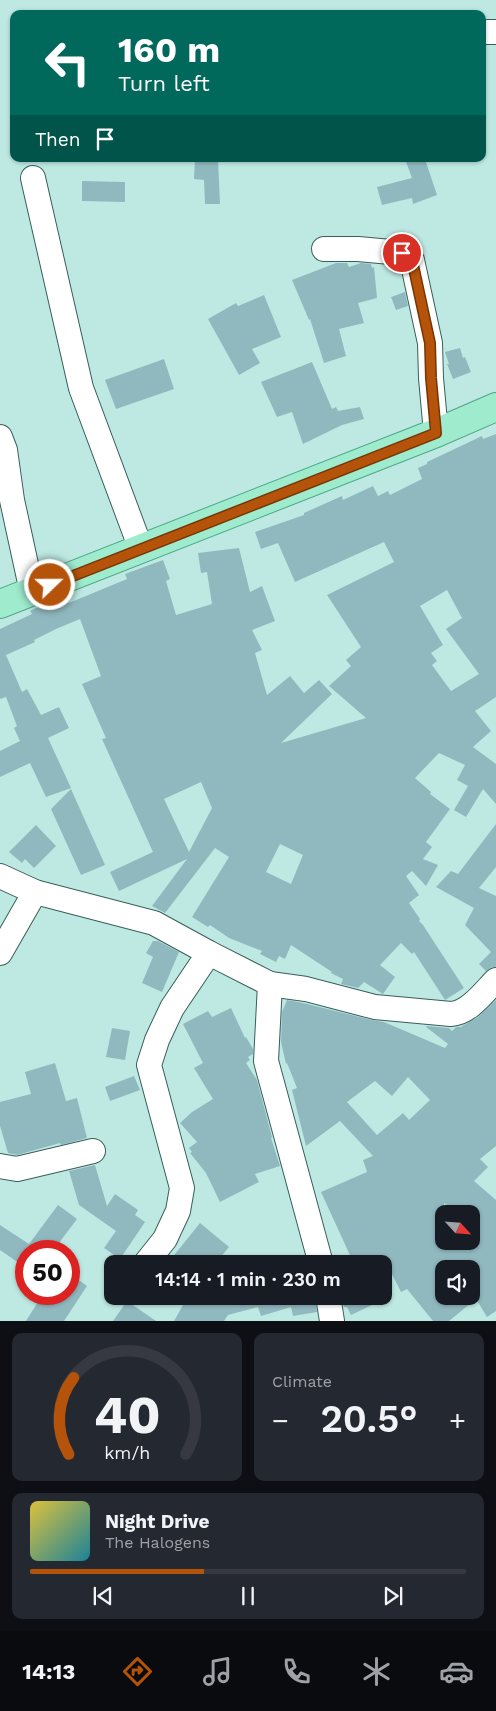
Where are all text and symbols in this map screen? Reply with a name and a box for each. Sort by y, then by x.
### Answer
text: 160 m [118,29,220,71]
icon: left [35,30,100,95]
text: Turn left [118,71,210,96]
icon: arrive [91,125,119,153]
text: Then [35,128,81,151]
pin [381,232,423,274]
icon: arrive [388,239,416,267]
position arrow [23,558,75,610]
north arrow [435,1205,480,1250]
map controls [435,1205,480,1305]
speed limit sign: 50 [15,1240,80,1305]
button: sound [435,1260,480,1305]
text: 14:14 · 1 min · 230 m [155,1268,341,1291]
text: Climate [272,1372,332,1391]
text: 40 [93,1385,161,1446]
text: 20.5° [320,1397,418,1441]
text: − [272,1404,289,1437]
text: + [449,1404,466,1437]
text: km/h [104,1442,150,1463]
text: Night Drive [105,1510,210,1533]
text: The Halogens [105,1533,210,1552]
icon: previous [89,1582,117,1610]
icon: pause [234,1582,262,1610]
icon: next [379,1582,407,1610]
icon: directions [120,1654,155,1689]
icon: music [200,1654,235,1689]
icon: phone [279,1654,314,1689]
icon: climate [359,1654,394,1689]
icon: car [439,1654,474,1689]
text: 14:13 [22,1659,75,1684]

